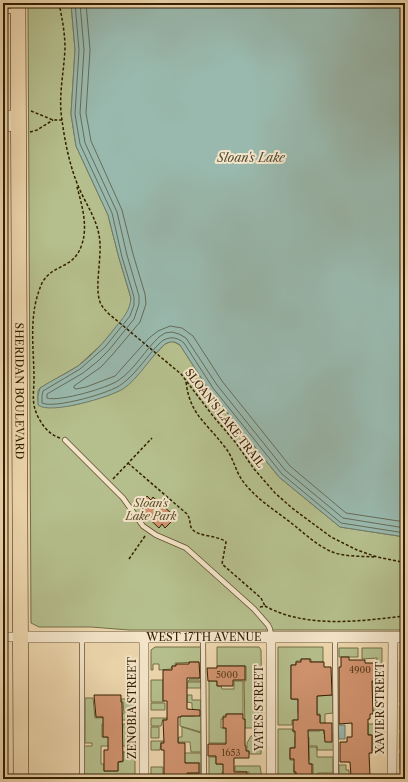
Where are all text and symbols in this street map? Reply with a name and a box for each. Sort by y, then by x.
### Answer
water label: Sloan's Lake [216,150,286,165]
street label: SHERIDAN BOULEVARD [12,323,27,460]
street label: SLOAN'S LAKE TRAIL [182,366,268,471]
park label: Sloan's Lake Park [124,496,177,523]
street label: WEST 17TH AVENUE [145,630,262,644]
street label: ZENOBIA STREET [125,656,139,759]
street label: XAVIER STREET [373,661,387,755]
street label: YATES STREET [252,664,266,752]
house number: 4900 [349,664,371,675]
house number: 5000 [216,669,238,680]
house number: 1653 [222,747,240,758]

